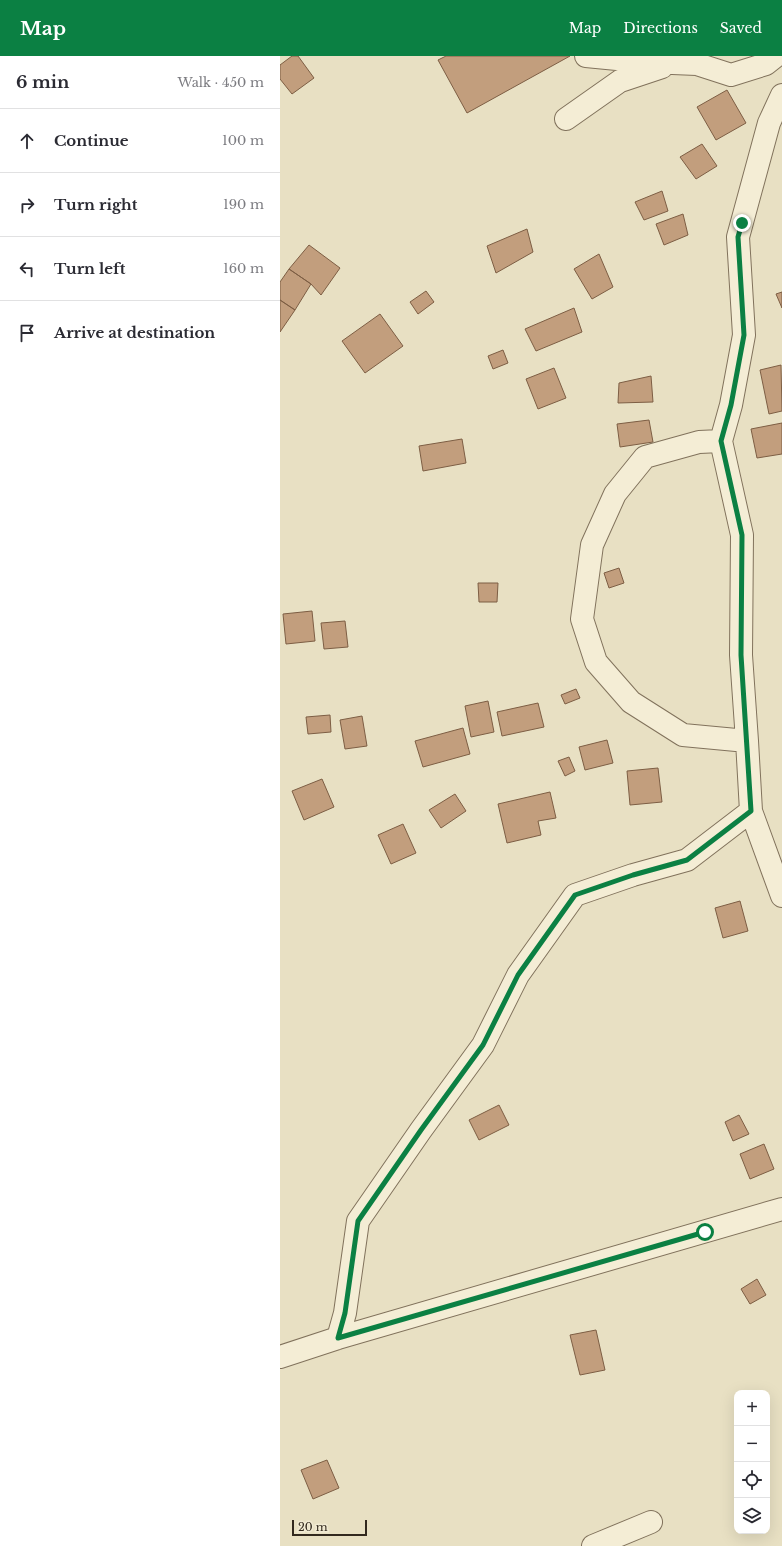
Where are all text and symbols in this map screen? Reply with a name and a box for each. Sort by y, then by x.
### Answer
text: Map [20,17,66,40]
text: Map [569,19,601,37]
text: Directions [623,19,698,37]
text: Saved [720,19,762,37]
text: 6 min [16,72,69,93]
text: Walk · 450 m [177,74,264,91]
icon: ahead [16,130,38,152]
text: Continue [54,131,129,150]
text: 100 m [222,132,264,149]
icon: right [16,194,38,216]
text: Turn right [54,195,137,214]
text: 190 m [223,196,264,213]
route end [733,214,751,232]
icon: left [16,258,38,280]
text: Turn left [54,259,125,278]
text: 160 m [223,260,264,277]
icon: arrive [16,322,38,344]
text: Arrive at destination [54,323,215,342]
route start [696,1223,714,1241]
map controls [734,1390,770,1534]
button: + [734,1390,770,1426]
button: − [734,1426,770,1462]
button: locate [734,1462,770,1498]
button: layers [734,1498,770,1534]
scale bar [292,1518,367,1537]
text: 20 m [298,1520,328,1534]

